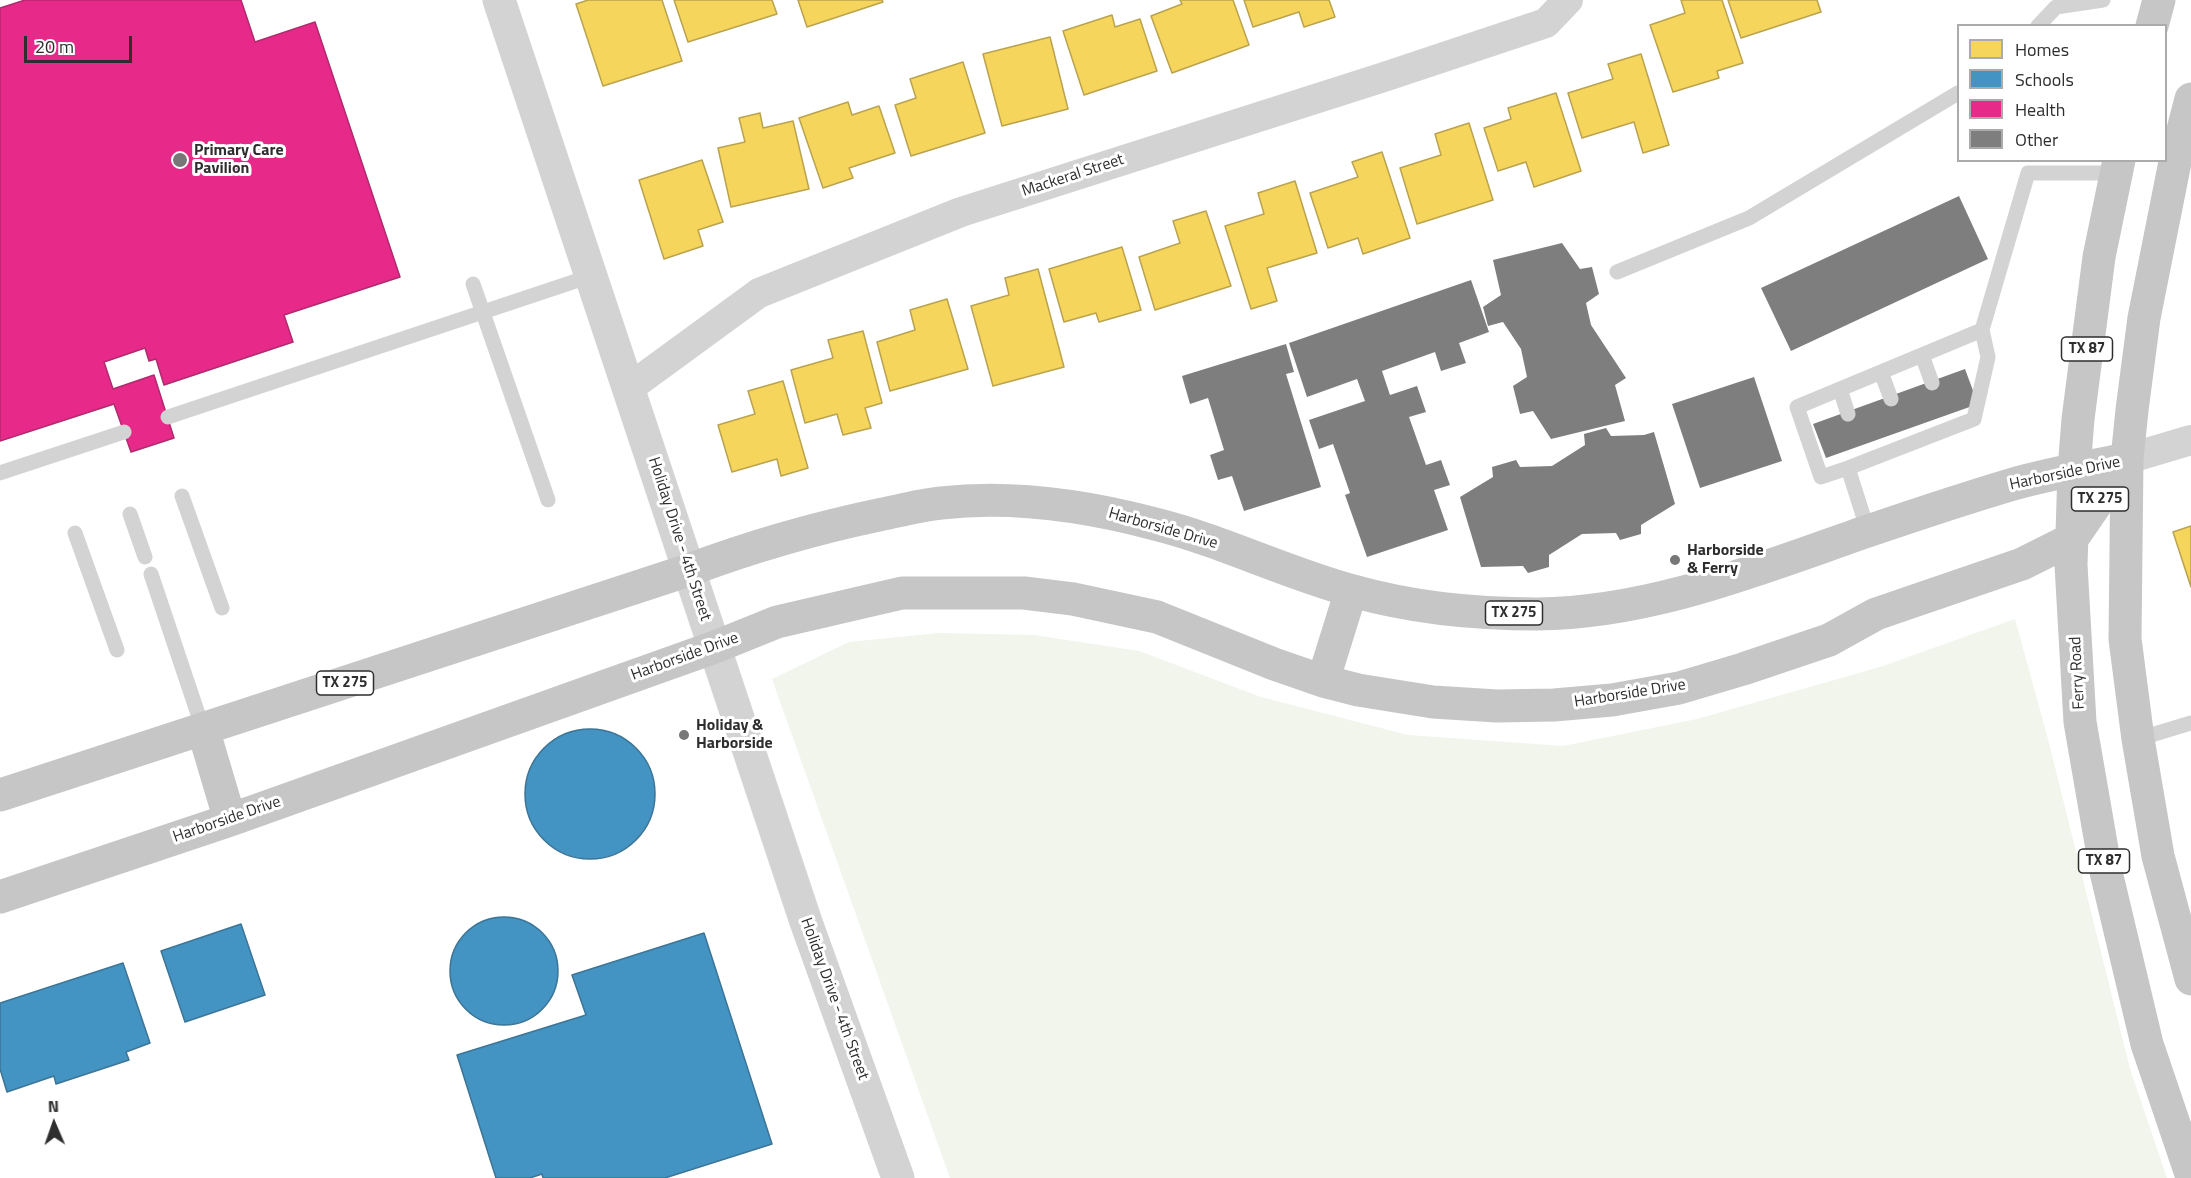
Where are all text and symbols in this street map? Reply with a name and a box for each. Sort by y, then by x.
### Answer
scale bar [27,24,135,62]
legend [1957,24,2167,162]
text: 20 m [35,33,74,60]
text: Homes [2015,36,2069,63]
text: Schools [2015,66,2074,93]
text: Health [2015,96,2065,123]
text: Other [2015,126,2058,153]
place label: Primary Care Pavilion [194,141,284,179]
street label: Mackeral Street [1020,150,1126,202]
marker: Primary Care Pavilion [171,151,189,169]
road number: TX 87 [2062,337,2112,361]
street label: Harborside Drive [2008,453,2122,495]
street label: Holiday Drive - 4th Street [643,455,715,623]
road number: TX 275 [2072,487,2128,511]
street label: Harborside Drive [1106,504,1220,554]
place label: Harborside & Ferry [1687,541,1764,579]
marker: Harborside & Ferry [1668,553,1682,567]
road number: TX 275 [1486,601,1543,625]
street label: Harborside Drive [629,629,741,685]
street label: Ferry Road [2066,636,2090,710]
road number: TX 275 [316,671,374,695]
street label: Harborside Drive [1573,676,1687,712]
place label: Holiday & Harborside [696,716,773,754]
marker: Holiday & Harborside [677,728,691,742]
street label: Harborside Drive [171,793,283,847]
road number: TX 87 [2078,849,2130,873]
street label: Holiday Drive - 4th Street [796,915,872,1083]
north arrow [24,1094,84,1154]
text: N [47,1094,59,1118]

